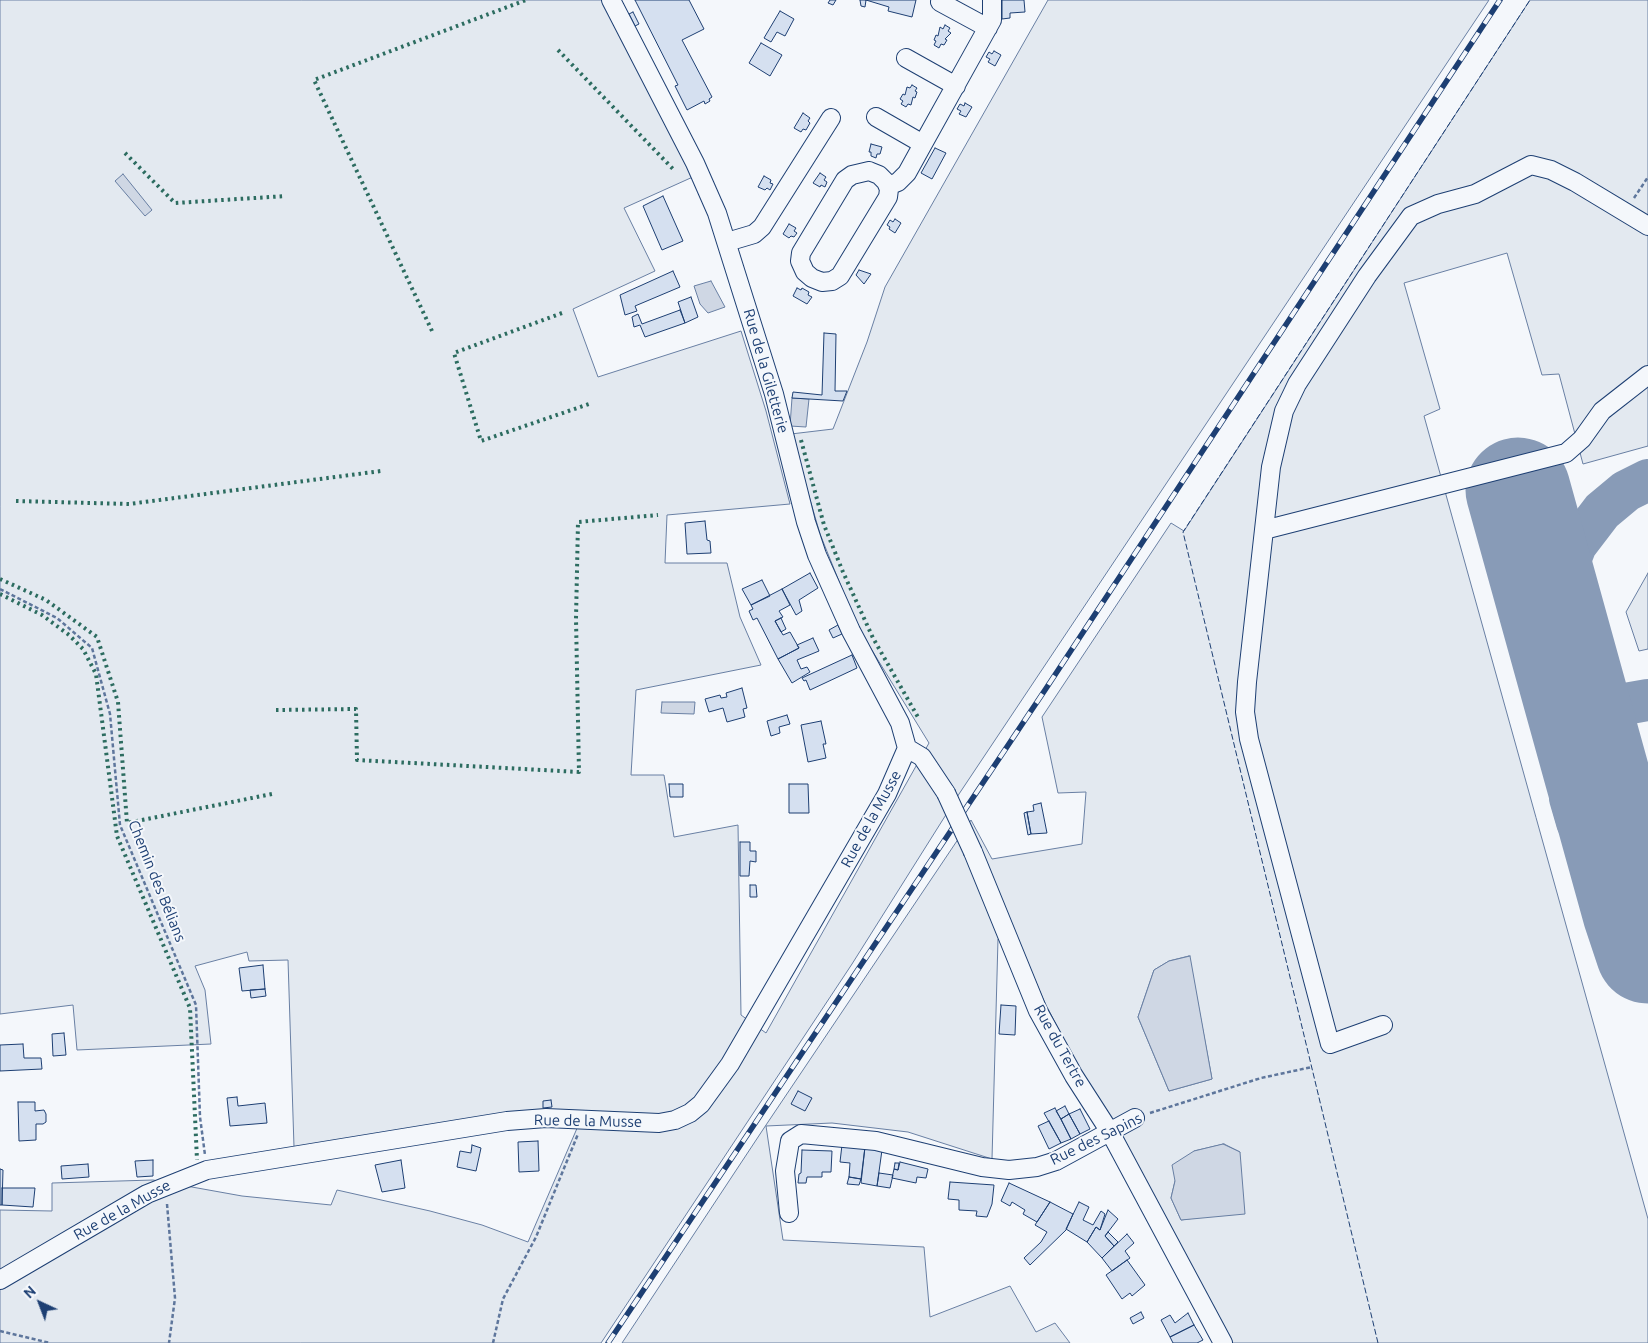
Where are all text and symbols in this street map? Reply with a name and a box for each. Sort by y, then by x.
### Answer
street label: Rue de la Giletterie [740,307,792,435]
street label: Rue de la Musse [837,767,905,871]
street label: Chemin des Bélians [124,817,190,945]
street label: Rue du Tertre [1030,1001,1090,1091]
street label: Rue des Sapins [1047,1109,1145,1169]
street label: Rue de la Musse [534,1111,642,1131]
street label: Rue de la Musse [70,1176,174,1244]
north arrow [15,1278,65,1328]
text: N [20,1283,39,1301]

